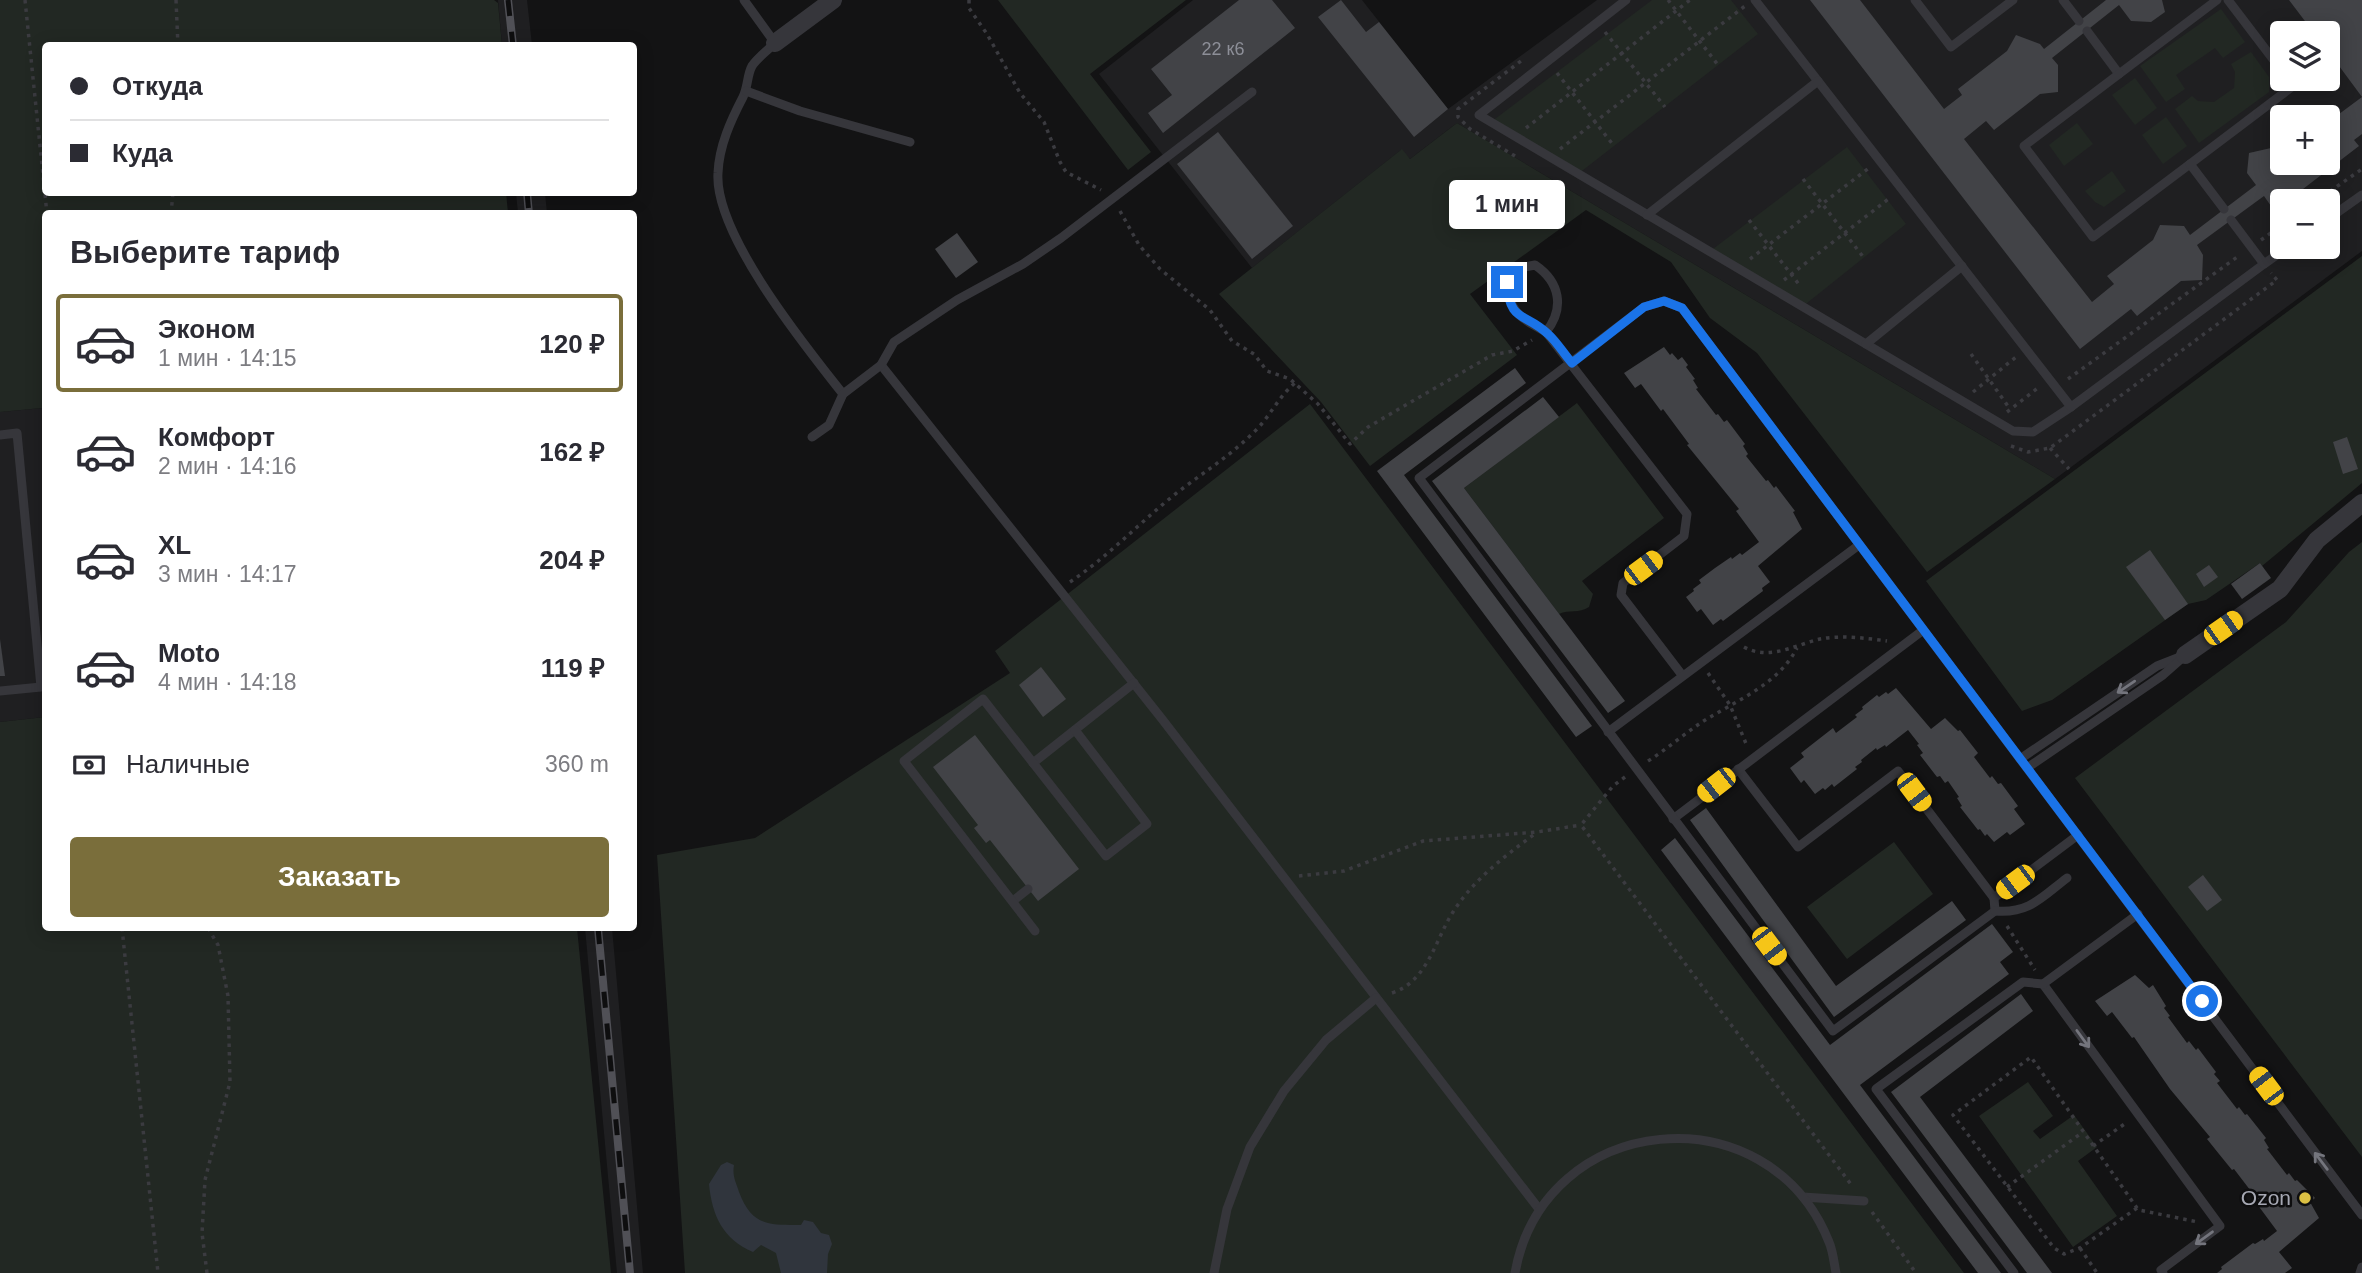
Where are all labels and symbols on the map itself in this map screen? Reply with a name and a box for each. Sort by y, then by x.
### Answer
house number: 22 к6 [1202,39,1244,59]
callout: 1 мин [1449,180,1565,230]
route end [1491,266,1523,298]
car [1620,547,1667,589]
car [2200,607,2247,649]
one-way arrow [2117,680,2136,695]
car [1693,764,1740,806]
car [1893,769,1936,815]
car [1992,861,2039,903]
car [1748,923,1791,969]
route start [2186,985,2218,1017]
one-way arrow [2076,1029,2090,1048]
car [2245,1063,2288,1109]
one-way arrow [2314,1152,2329,1170]
place label: Ozon [2241,1186,2291,1209]
marker: Ozon [2297,1190,2313,1206]
one-way arrow [2195,1231,2214,1245]

